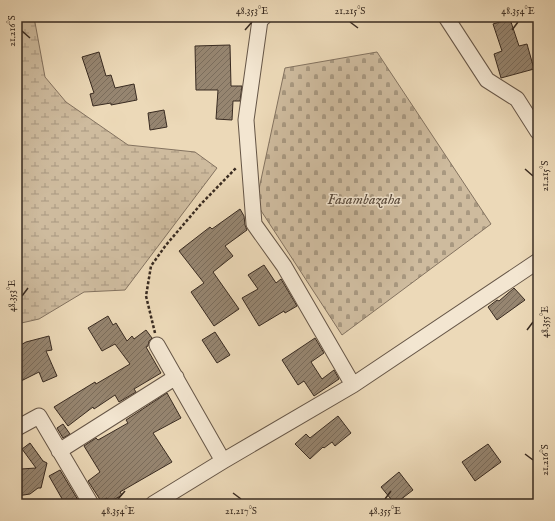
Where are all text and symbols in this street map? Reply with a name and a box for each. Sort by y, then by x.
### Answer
text: 48.353°E [236,5,268,18]
text: 21.215°S [335,5,365,18]
text: 48.354°E [501,5,535,18]
text: 21.216°S [6,15,19,47]
text: 21.215°S [539,161,552,191]
park label: Fasambazaha [327,190,401,209]
text: 48.353°E [6,280,19,312]
text: 48.355°E [539,306,552,338]
text: 21.216°S [539,444,552,476]
text: 48.354°E [101,505,135,518]
text: 21.217°S [225,505,257,518]
text: 48.355°E [369,505,401,518]

